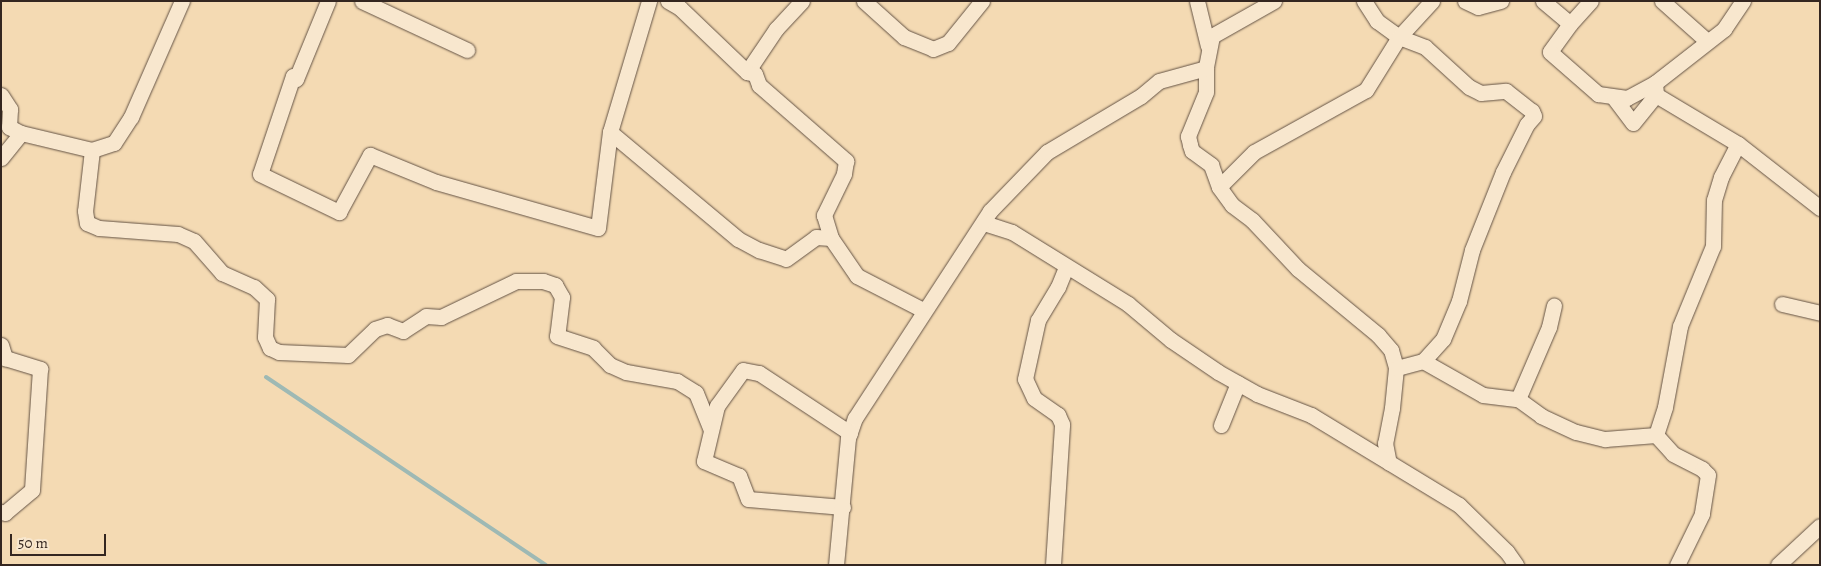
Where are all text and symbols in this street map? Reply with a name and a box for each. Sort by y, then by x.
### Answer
scale bar [12,524,109,556]
text: 50 m [18,533,48,553]

